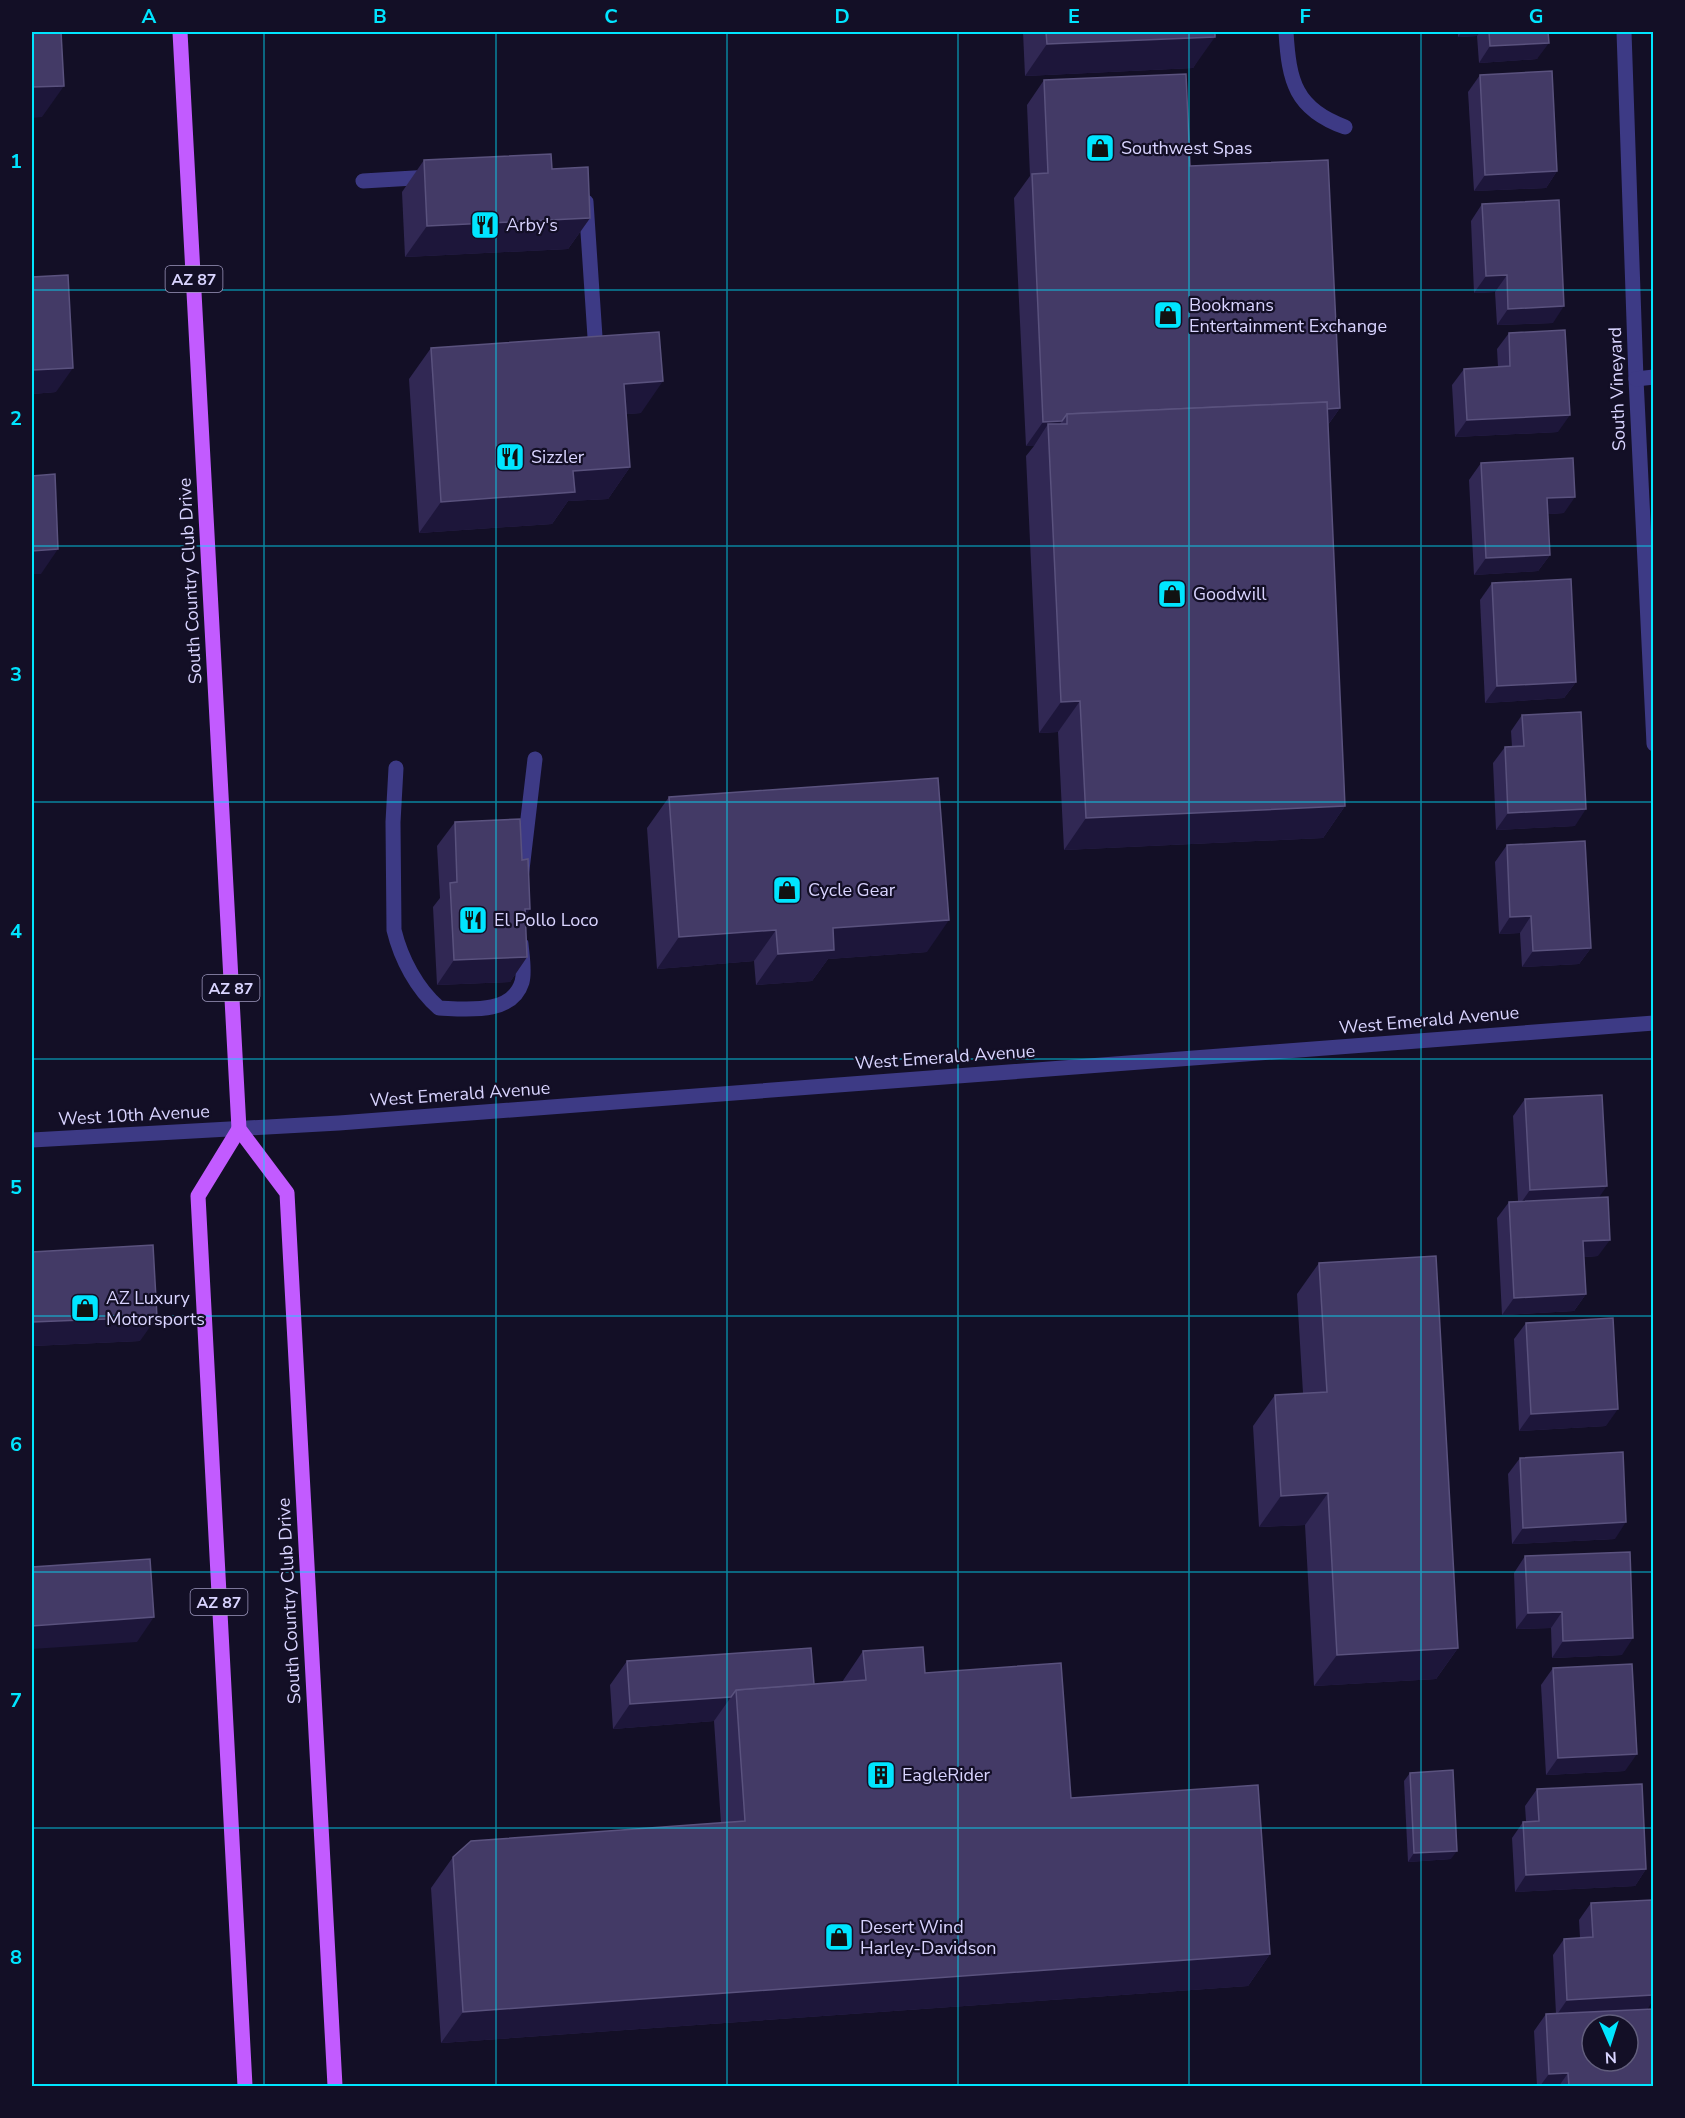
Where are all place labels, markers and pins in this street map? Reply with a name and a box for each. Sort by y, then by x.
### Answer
shop icon: Southwest Spas [1084,132,1116,164]
place label: Southwest Spas [1121,136,1252,160]
restaurant icon: Arby's [469,209,501,241]
place label: Arby's [506,213,558,237]
place label: Bookmans Entertainment Exchange [1189,293,1387,338]
shop icon: Bookmans Entertainment Exchange [1152,299,1184,331]
restaurant icon: Sizzler [494,441,526,473]
place label: Sizzler [531,445,585,469]
shop icon: Goodwill [1156,578,1188,610]
place label: Goodwill [1193,582,1267,606]
shop icon: Cycle Gear [771,874,803,906]
place label: Cycle Gear [808,878,896,902]
restaurant icon: El Pollo Loco [457,904,489,936]
place label: El Pollo Loco [494,908,599,932]
place label: AZ Luxury Motorsports [106,1286,205,1331]
shop icon: AZ Luxury Motorsports [69,1292,101,1324]
building icon: EagleRider [865,1759,897,1791]
place label: EagleRider [902,1763,991,1787]
place label: Desert Wind Harley-Davidson [860,1915,997,1960]
shop icon: Desert Wind Harley-Davidson [823,1921,855,1953]

